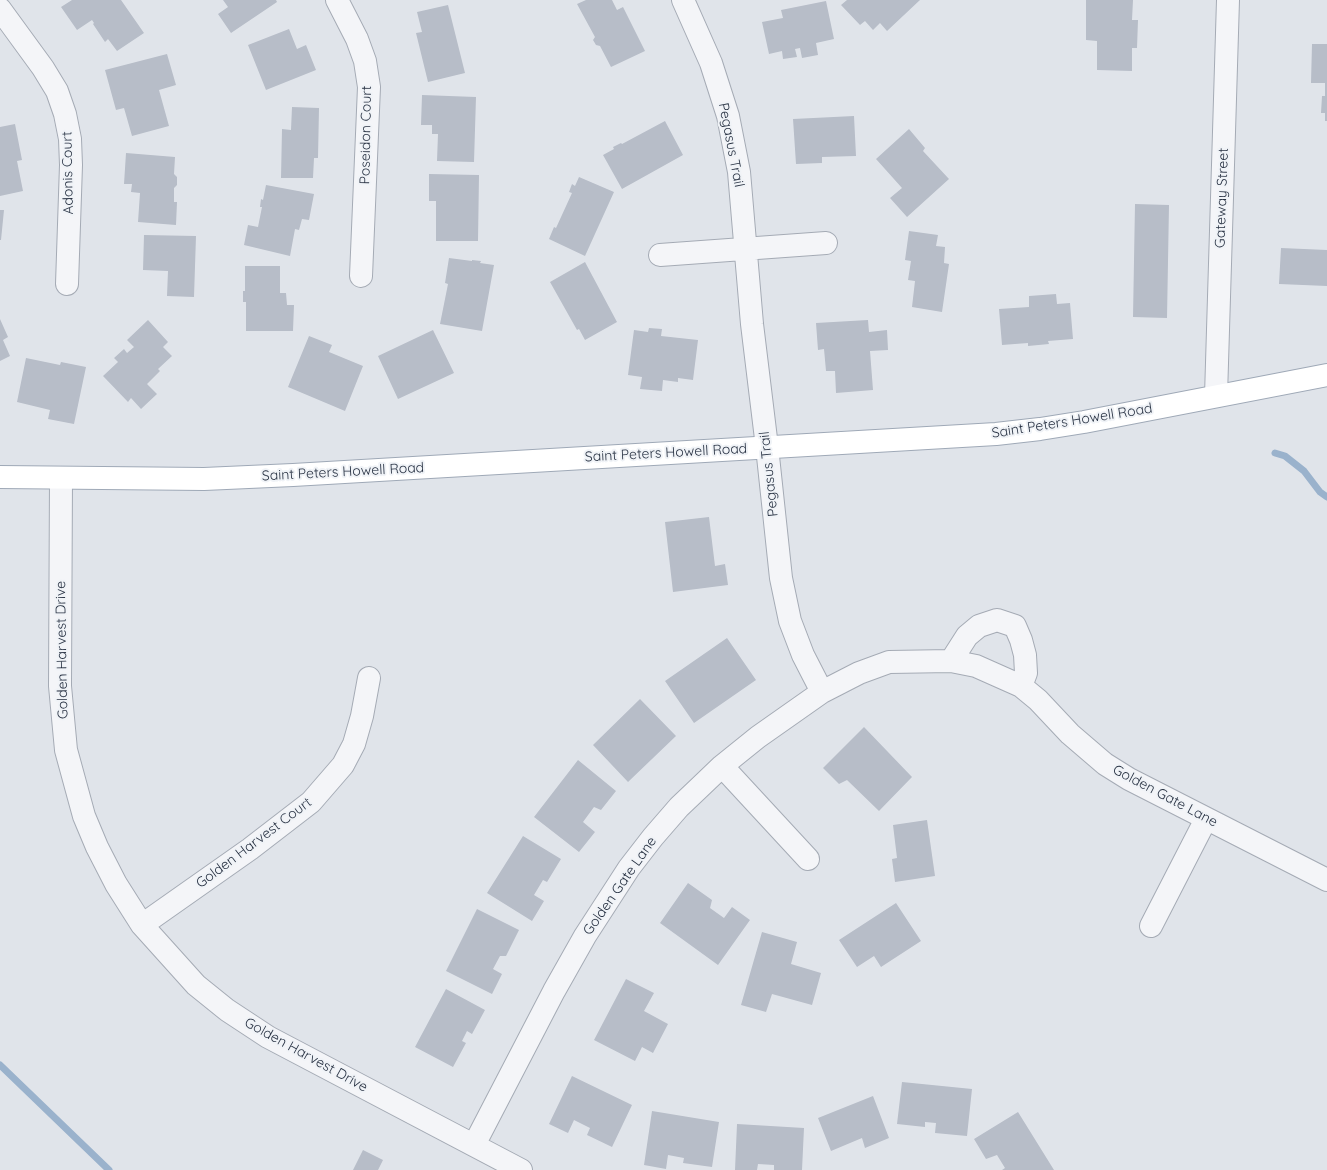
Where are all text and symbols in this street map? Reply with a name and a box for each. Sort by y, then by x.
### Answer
street label: Poseidon Court [357,86,375,184]
street label: Pegasus Trail [715,101,747,189]
street label: Adonis Court [59,131,77,215]
street label: Gateway Street [1212,148,1232,248]
street label: Saint Peters Howell Road [990,400,1154,442]
street label: Pegasus Trail [756,431,782,517]
street label: Saint Peters Howell Road [584,440,748,466]
street label: Saint Peters Howell Road [261,459,425,485]
street label: Golden Harvest Drive [52,581,72,719]
street label: Golden Gate Lane [1110,761,1220,831]
street label: Golden Harvest Court [193,794,315,892]
street label: Golden Gate Lane [580,834,660,938]
street label: Golden Harvest Drive [241,1014,371,1096]

